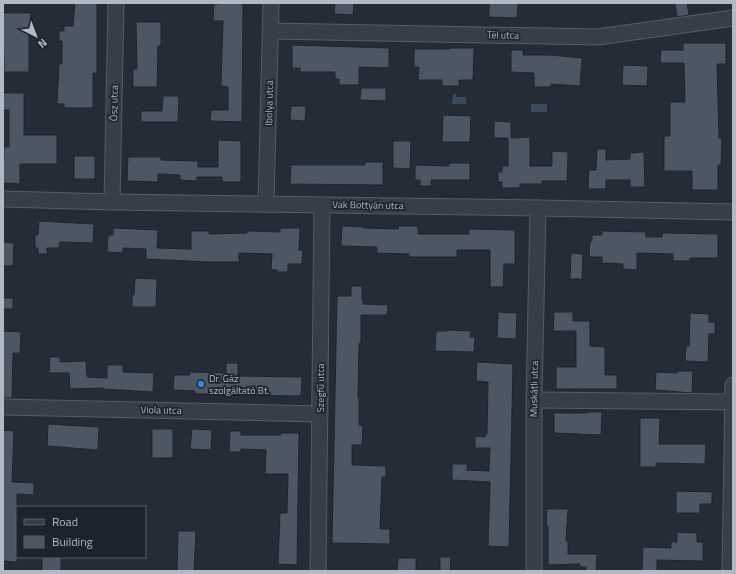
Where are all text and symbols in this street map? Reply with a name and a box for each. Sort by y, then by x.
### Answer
north arrow [16,16,56,56]
street label: Tél utca [487,27,519,43]
text: N [35,35,51,52]
street label: Ibolya utca [261,80,277,126]
street label: Ősz utca [106,85,122,121]
street label: Vak Bottyán utca [332,197,404,213]
street label: Muskátli utca [526,361,542,417]
street label: Szegfű utca [313,363,328,413]
place label: Dr. Gáz szolgáltató Bt. [209,371,270,398]
marker: Dr. Gáz szolgáltató Bt. [196,379,206,389]
street label: Viola utca [140,402,182,418]
legend [16,506,146,558]
text: Road [52,512,78,531]
text: Building [52,532,93,551]

